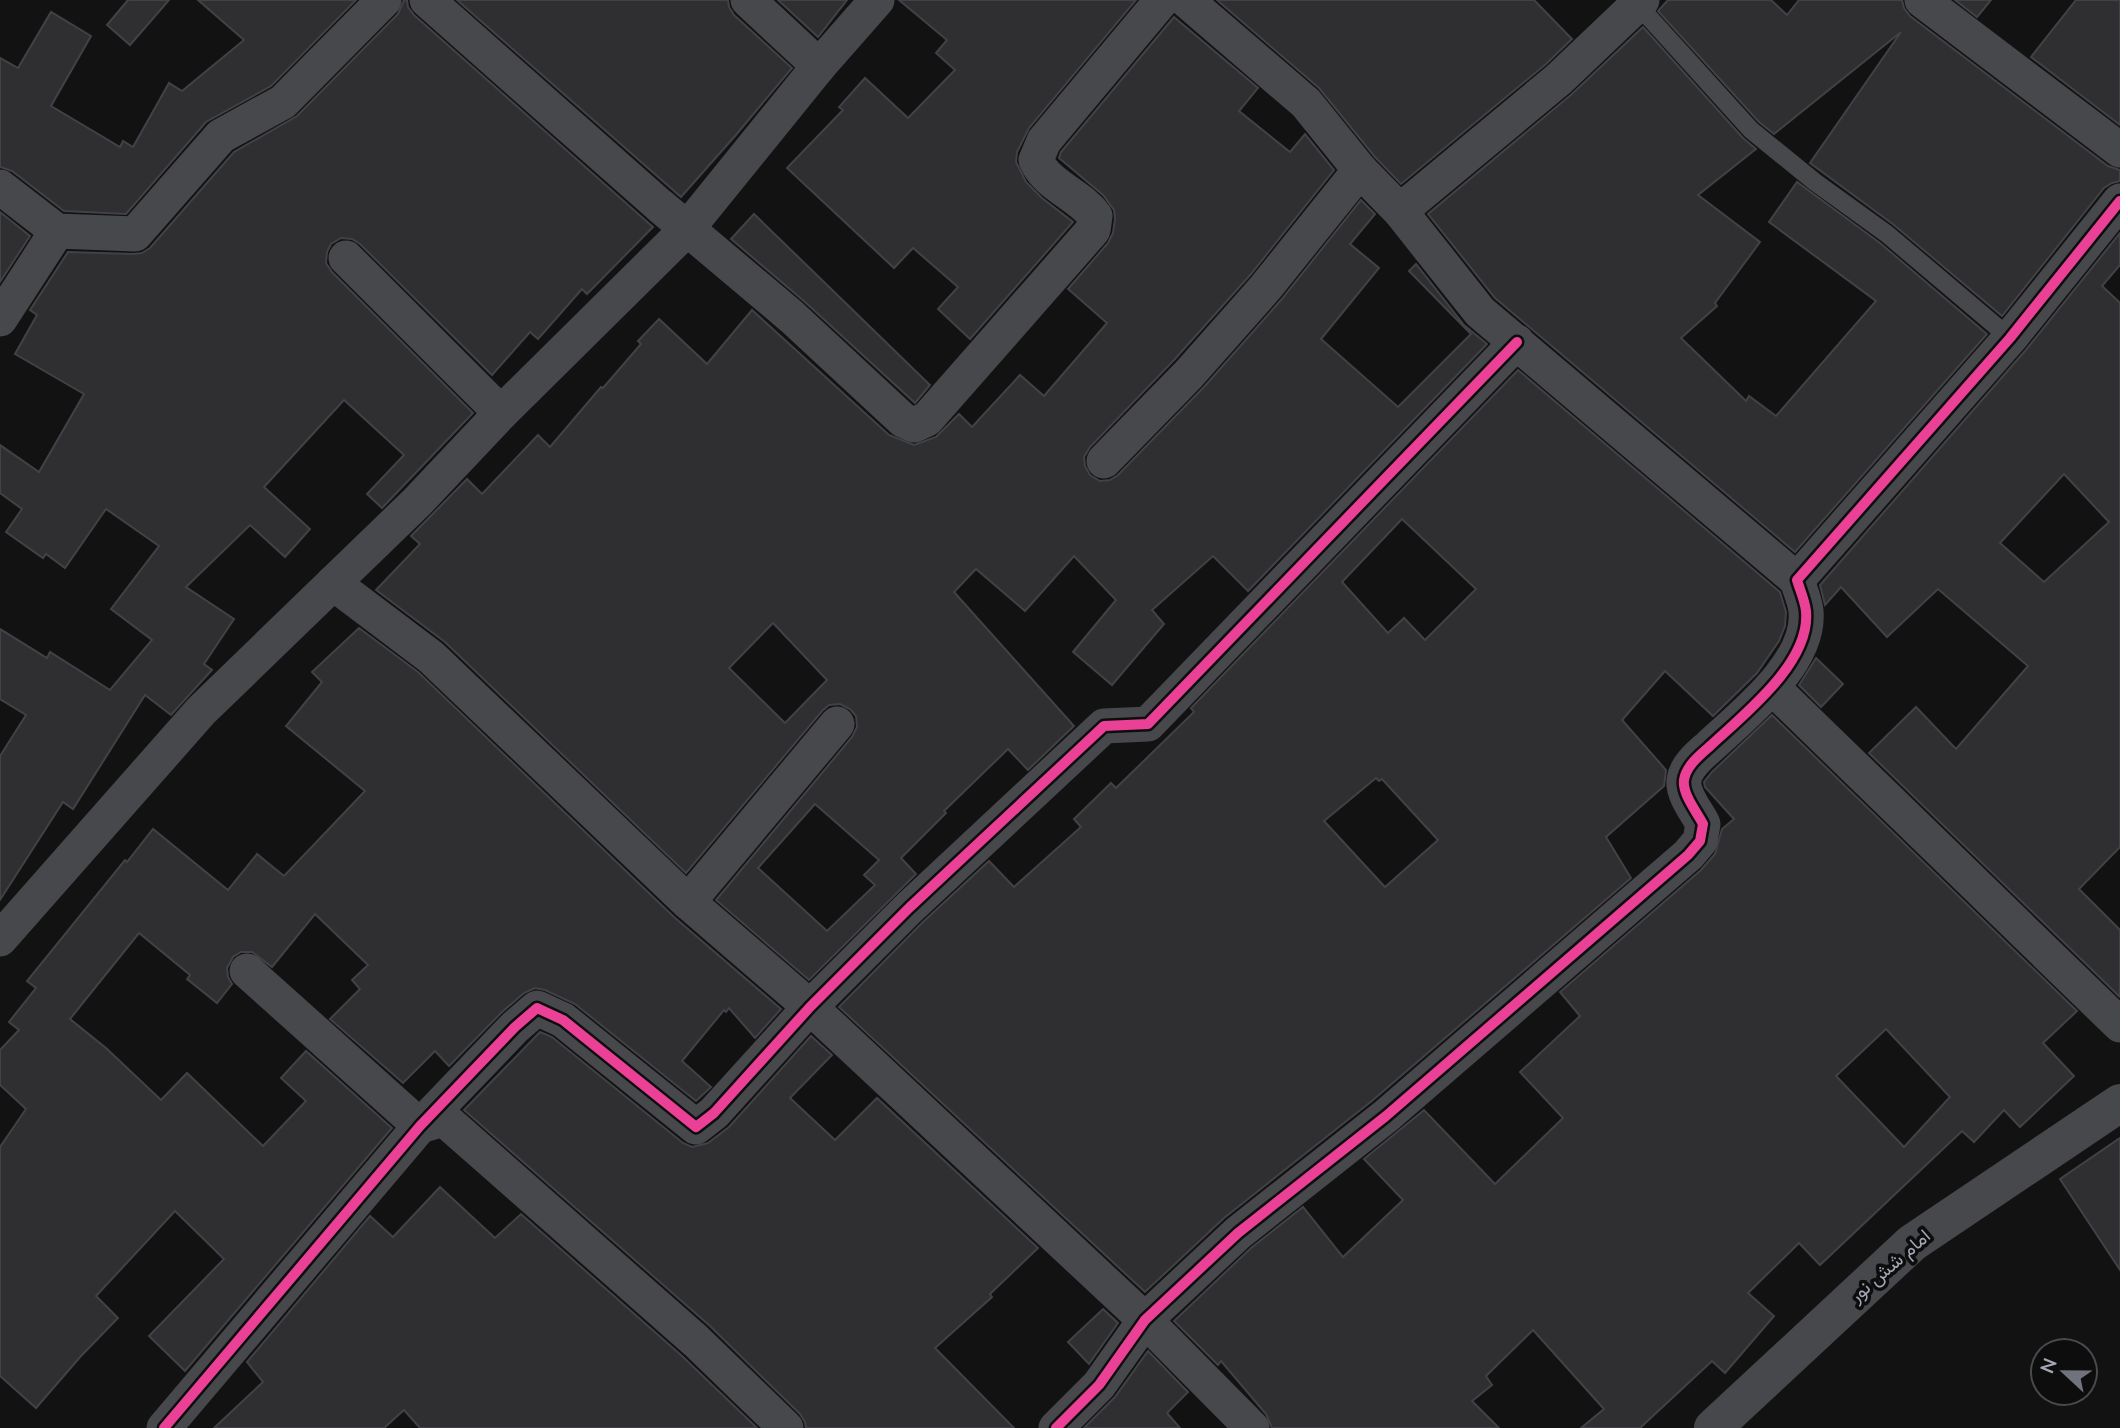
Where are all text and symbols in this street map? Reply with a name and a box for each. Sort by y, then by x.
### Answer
street label: امام شش نور [1843,1224,1936,1309]
north arrow [2029,1337,2099,1407]
text: N [2034,1355,2064,1377]

